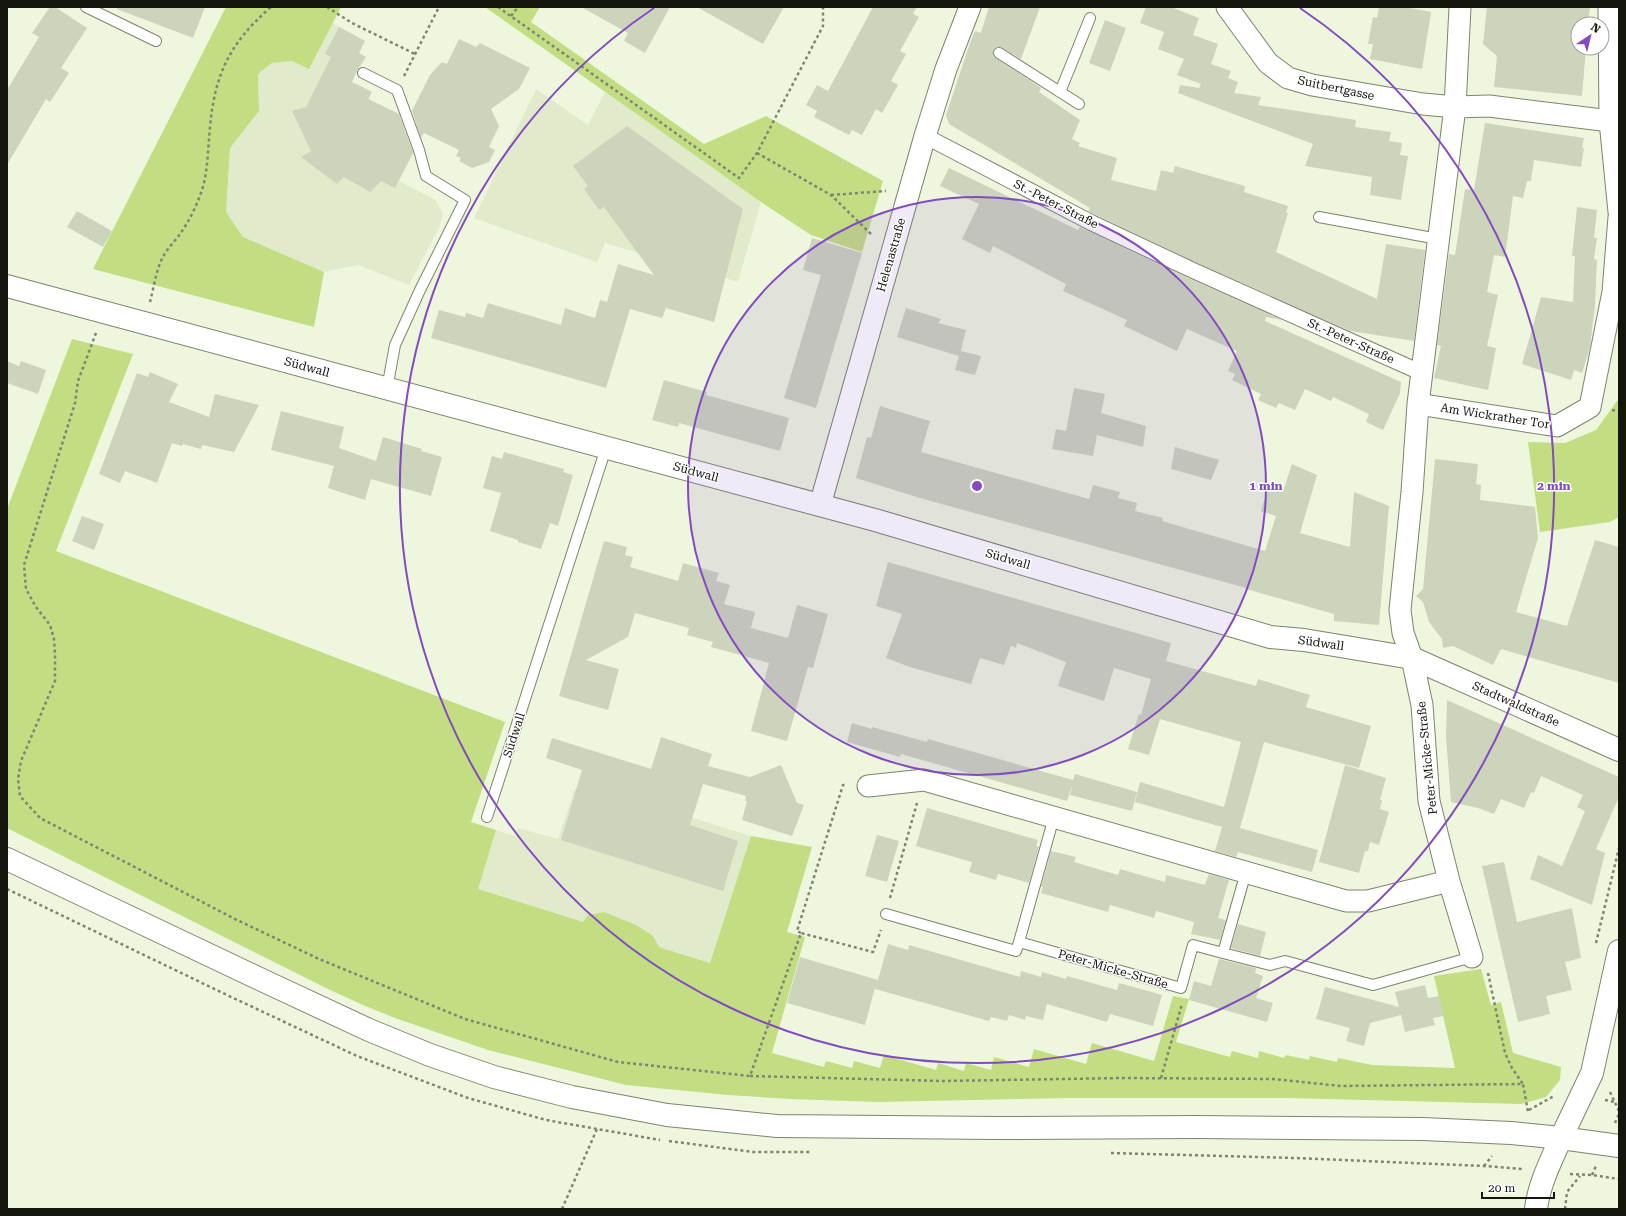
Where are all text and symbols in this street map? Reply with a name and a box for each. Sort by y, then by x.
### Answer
north arrow [1570,16,1610,56]
text: N [1588,20,1603,36]
street label: Suitbertgasse [1296,73,1376,103]
street label: St.-Peter-Straße [1011,177,1101,232]
street label: Helenastraße [874,216,908,294]
street label: St.-Peter-Straße [1306,316,1397,366]
street label: Südwall [283,354,331,380]
street label: Am Wickrather Tor [1439,400,1551,432]
street label: Südwall [672,459,720,485]
centre of rings [970,479,984,493]
text: 1 min [1249,479,1283,493]
text: 2 min [1537,479,1571,493]
street label: Südwall [984,546,1032,572]
street label: Südwall [1297,633,1345,653]
street label: Stadtwaldstraße [1470,679,1562,730]
street label: Peter-Micke-Straße [1414,700,1440,815]
street label: Südwall [500,711,528,759]
street label: Peter-Micke-Straße [1056,947,1170,992]
scale bar [1482,1174,1554,1200]
text: 20 m [1488,1181,1515,1195]

